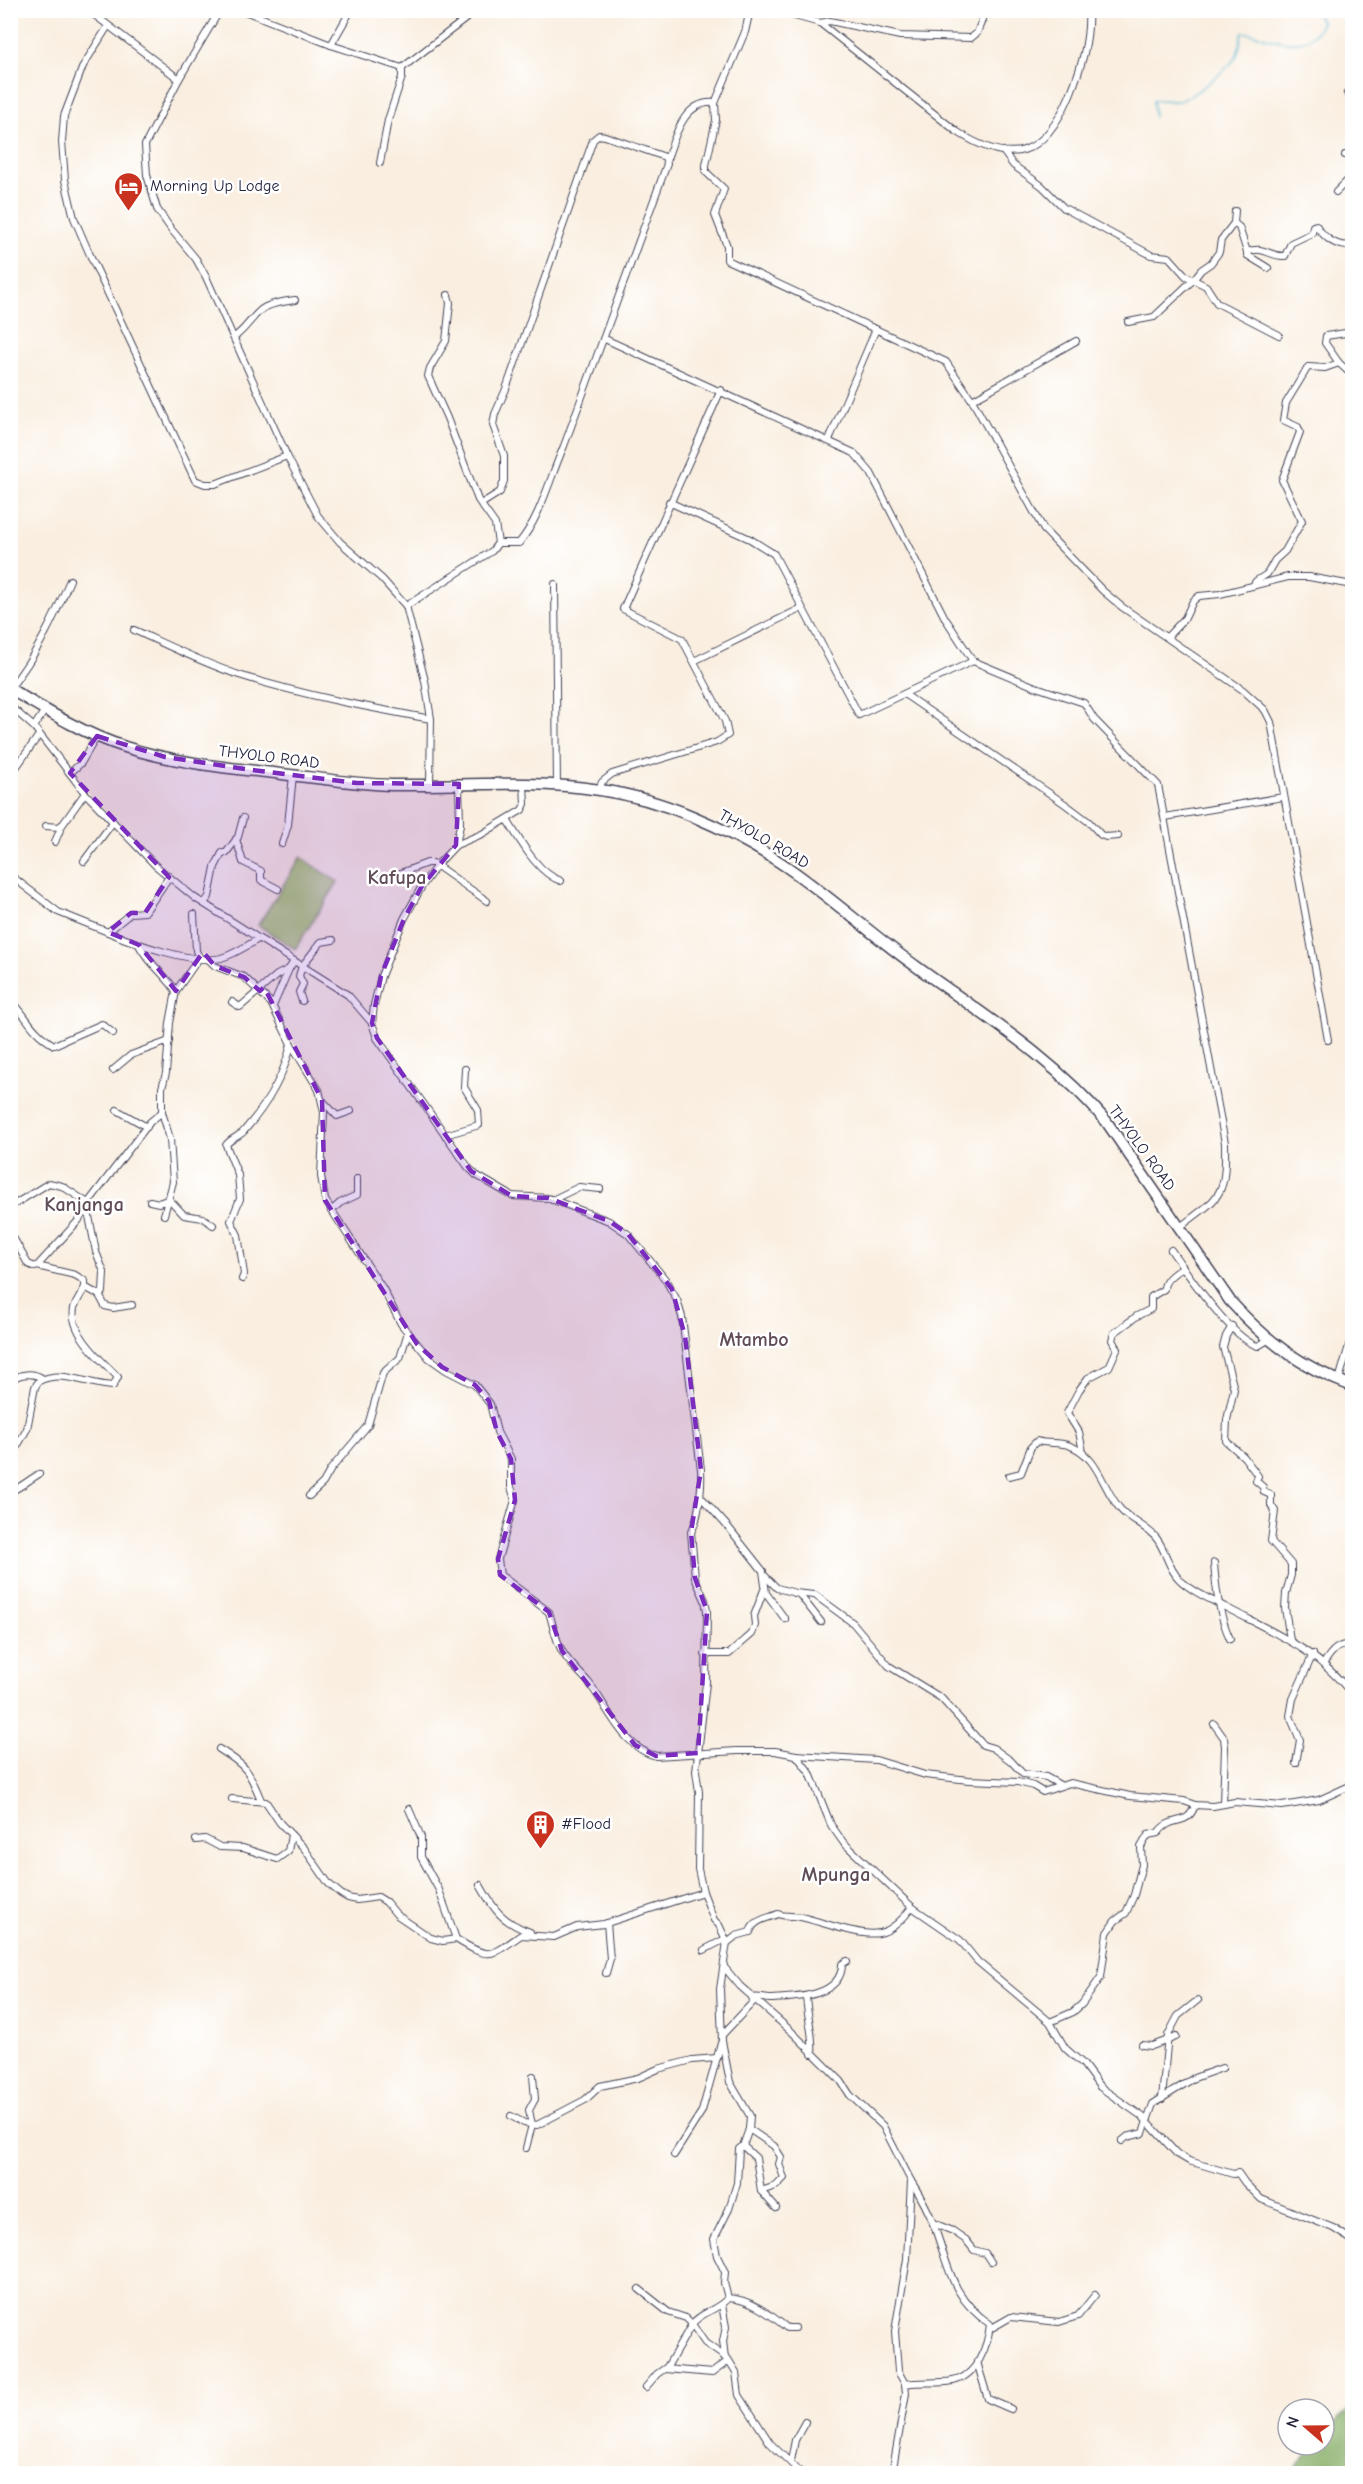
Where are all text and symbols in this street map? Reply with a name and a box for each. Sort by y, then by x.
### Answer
hotel icon: Morning Up Lodge [113,170,145,212]
place label: Morning Up Lodge [150,177,279,195]
street label: THYOLO ROAD [218,742,320,772]
street label: THYOLO ROAD [716,806,812,872]
district label: Kafupa [368,866,426,889]
street label: THYOLO ROAD [1105,1102,1179,1194]
district label: Kanjanga [44,1193,124,1216]
district label: Mtambo [719,1328,789,1351]
building icon: #Flood [524,1808,556,1850]
place label: #Flood [561,1815,611,1833]
district label: Mpunga [802,1863,870,1886]
north arrow [1276,2397,1336,2457]
text: N [1283,2414,1303,2430]

